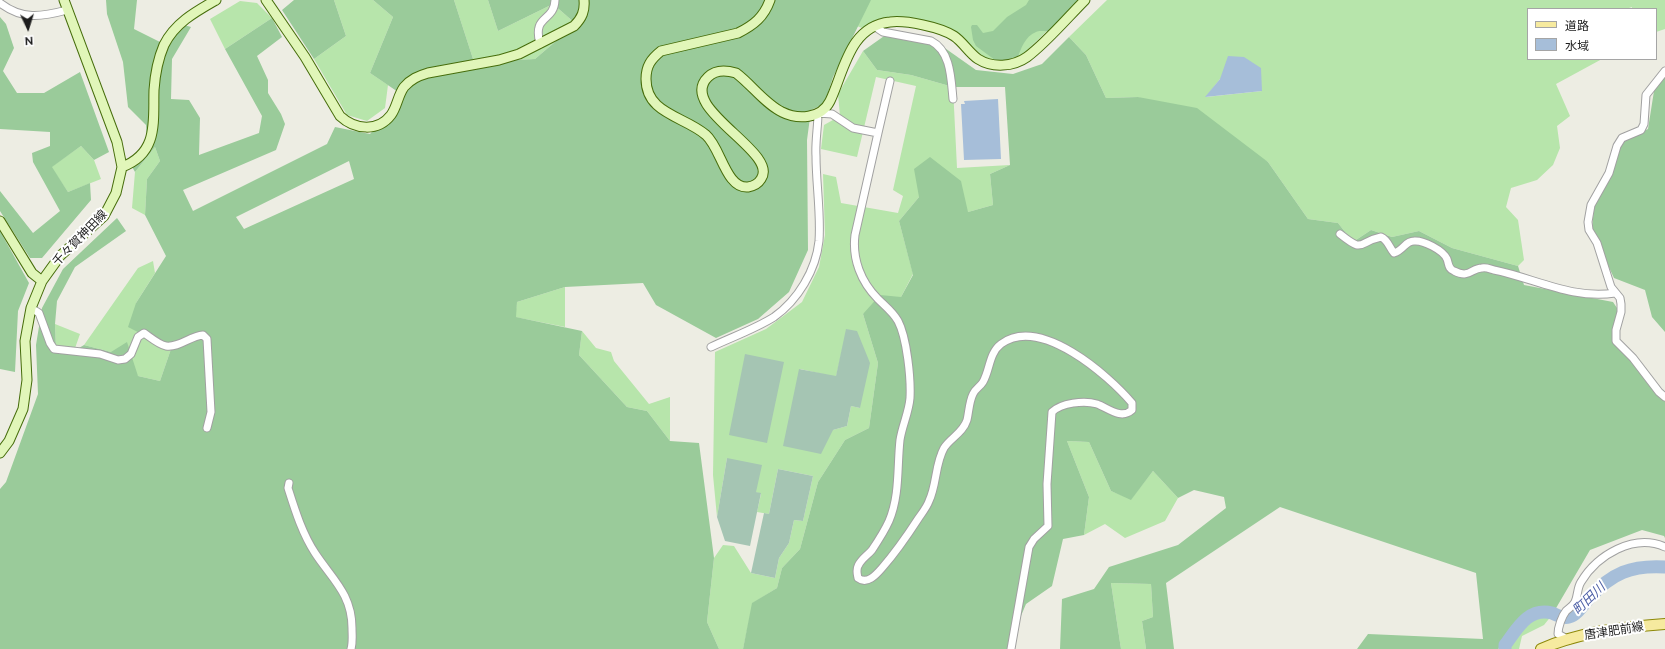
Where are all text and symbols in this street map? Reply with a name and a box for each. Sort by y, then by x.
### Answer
north arrow [8,8,48,48]
legend [1527,8,1657,60]
text: 道路 [1565,19,1589,33]
text: N [24,34,34,47]
text: 水域 [1565,39,1589,53]
street label: 千々賀神田線 [50,207,110,269]
water label: 町田川 [1570,580,1608,618]
street label: 唐津肥前線 [1583,619,1645,643]

